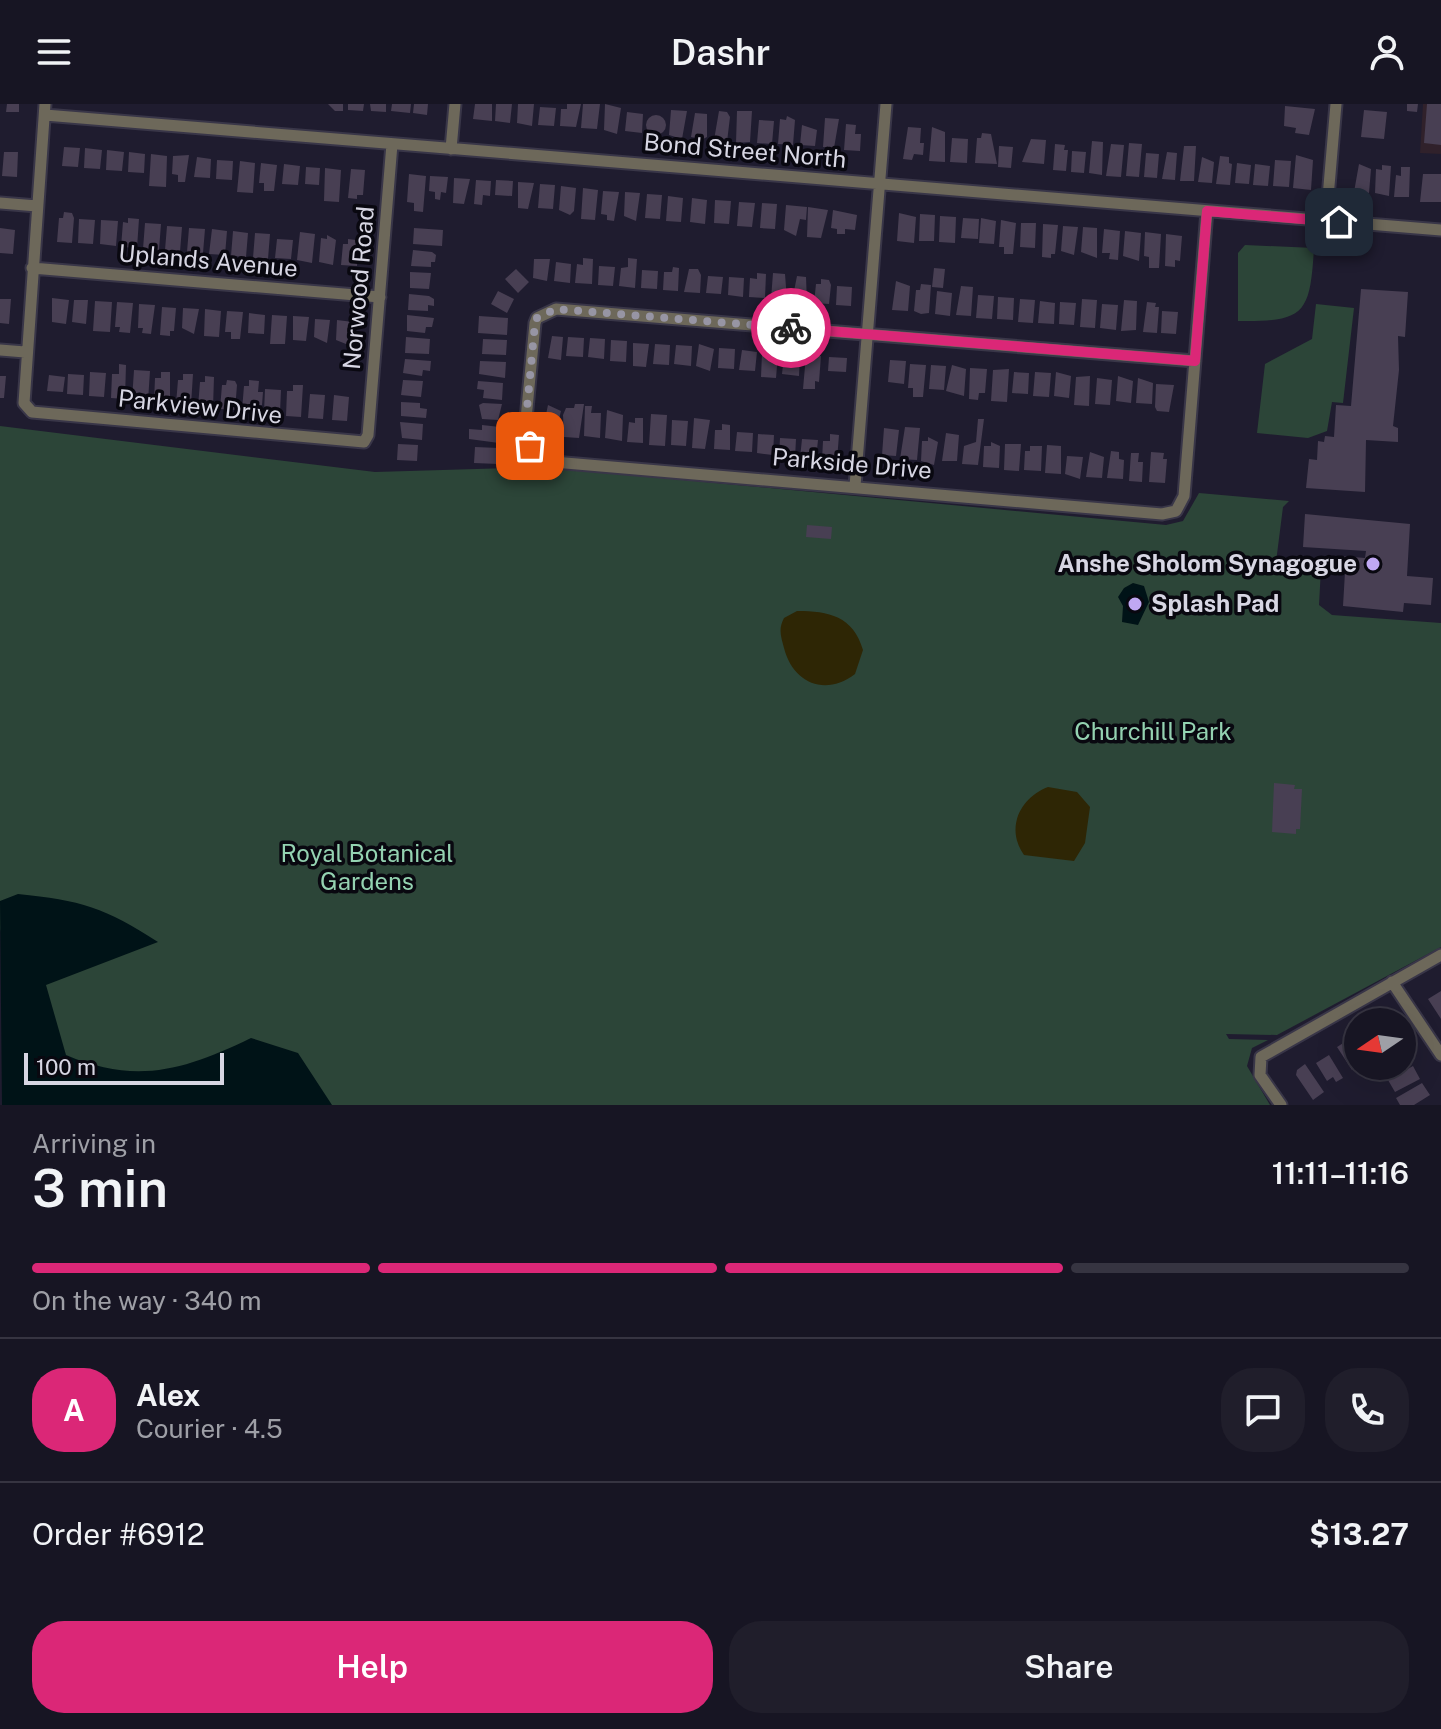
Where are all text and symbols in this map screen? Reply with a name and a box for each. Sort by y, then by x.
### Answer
icon: menu [32,30,76,74]
icon: person [1365,30,1409,74]
text: Dashr [671,31,770,73]
street label: Bond Street North [643,127,848,173]
pin [1305,188,1373,256]
icon: home [1317,200,1361,244]
street label: Norwood Road [337,205,379,371]
street label: Uplands Avenue [117,238,299,282]
courier [751,288,831,368]
icon: bike [769,306,813,350]
street label: Parkview Drive [117,383,284,429]
pin [496,412,564,480]
icon: bag [508,424,552,468]
street label: Parkside Drive [771,442,933,484]
place label: Anshe Sholom Synagogue [1058,549,1357,577]
marker: Anshe Sholom Synagogue [1364,555,1382,573]
place label: Splash Pad [1151,589,1279,617]
marker: Splash Pad [1126,595,1144,613]
park label: Churchill Park [1074,717,1232,745]
park label: Royal Botanical Gardens [280,839,454,895]
north arrow [1344,1008,1416,1080]
map controls [1344,1008,1416,1080]
scale bar [24,1049,224,1085]
text: 100 m [36,1054,96,1080]
text: Arriving in [32,1128,156,1159]
text: 11:11–11:16 [1272,1155,1409,1191]
text: 3 min [32,1158,168,1219]
text: On the way · 340 m [32,1285,262,1316]
button: chat [1221,1368,1305,1452]
button: phone [1325,1368,1409,1452]
text: Alex [136,1377,200,1413]
text: A [63,1392,85,1428]
text: Courier · 4.5 [136,1413,283,1444]
text: Order #6912 [32,1516,205,1552]
text: $13.27 [1309,1516,1409,1552]
button: Help [32,1621,713,1713]
button: Share [729,1621,1409,1713]

